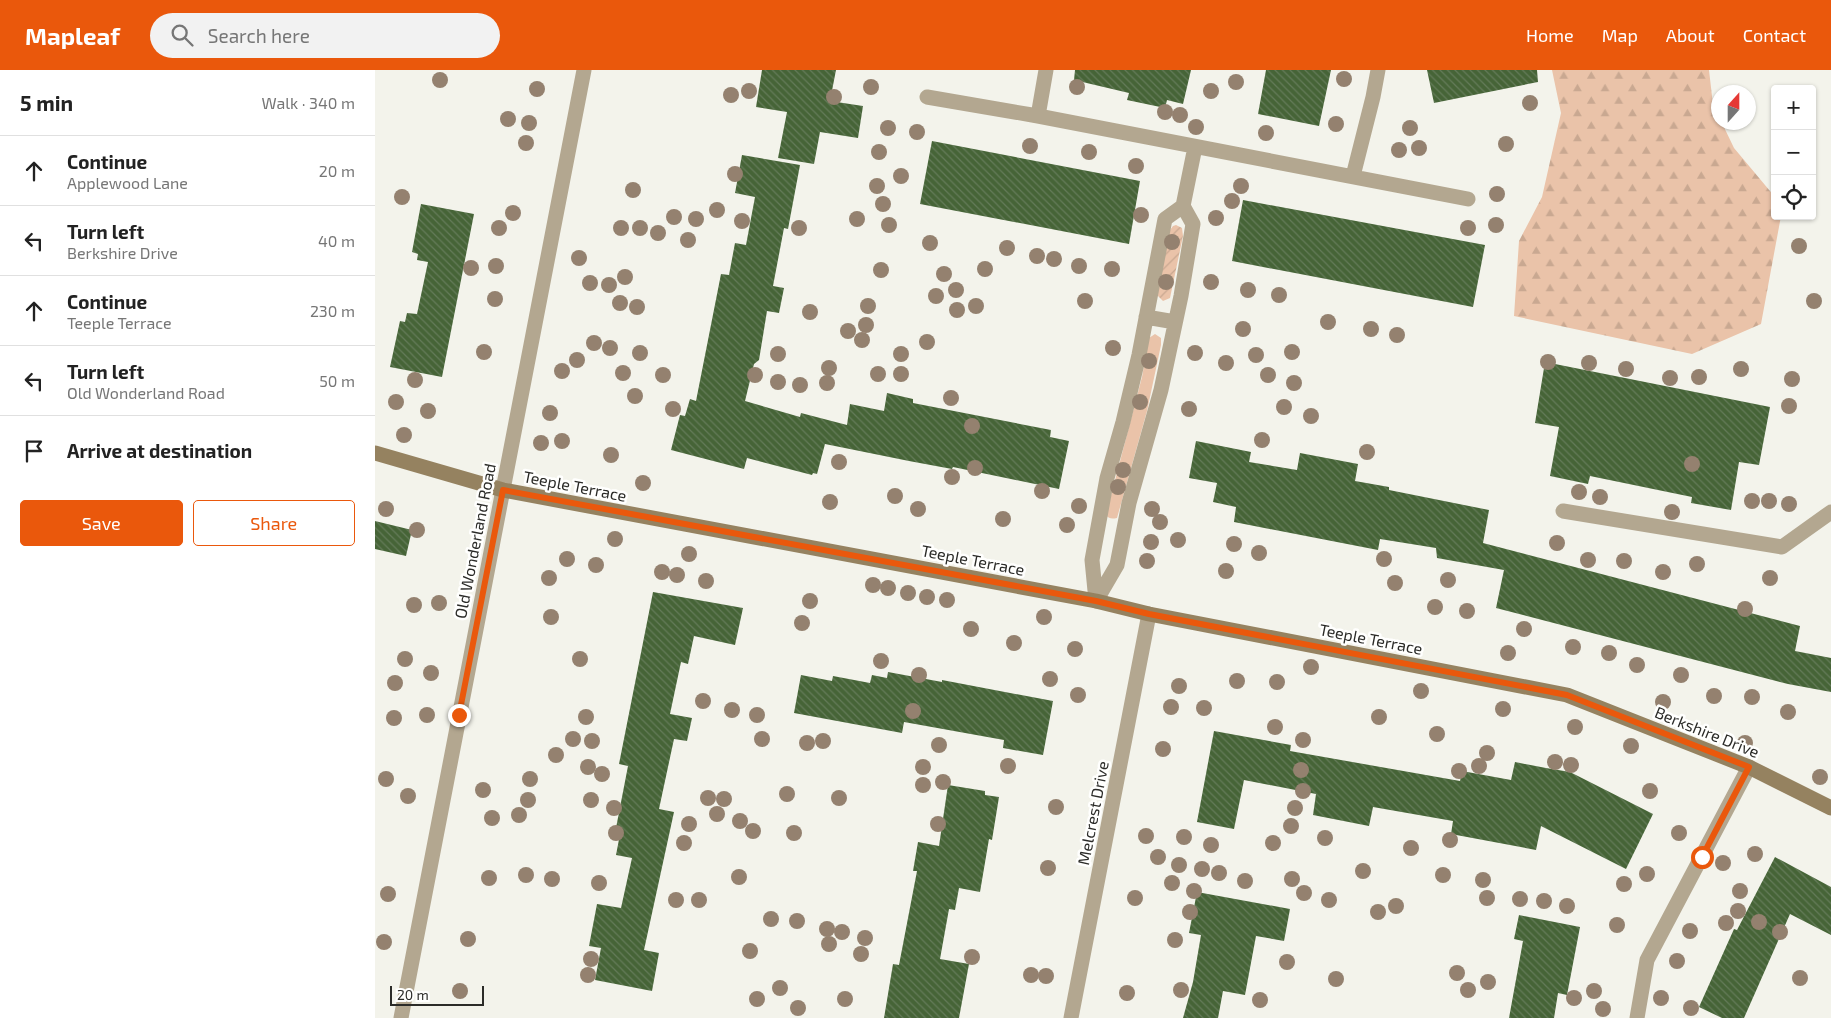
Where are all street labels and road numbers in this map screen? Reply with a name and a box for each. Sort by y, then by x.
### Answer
street label: Old Wonderland Road [450,462,499,620]
street label: Teeple Terrace [522,466,628,505]
street label: Teeple Terrace [920,540,1026,579]
street label: Teeple Terrace [1318,619,1424,658]
street label: Berkshire Drive [1652,702,1762,761]
street label: Melcrest Drive [1073,759,1112,867]

